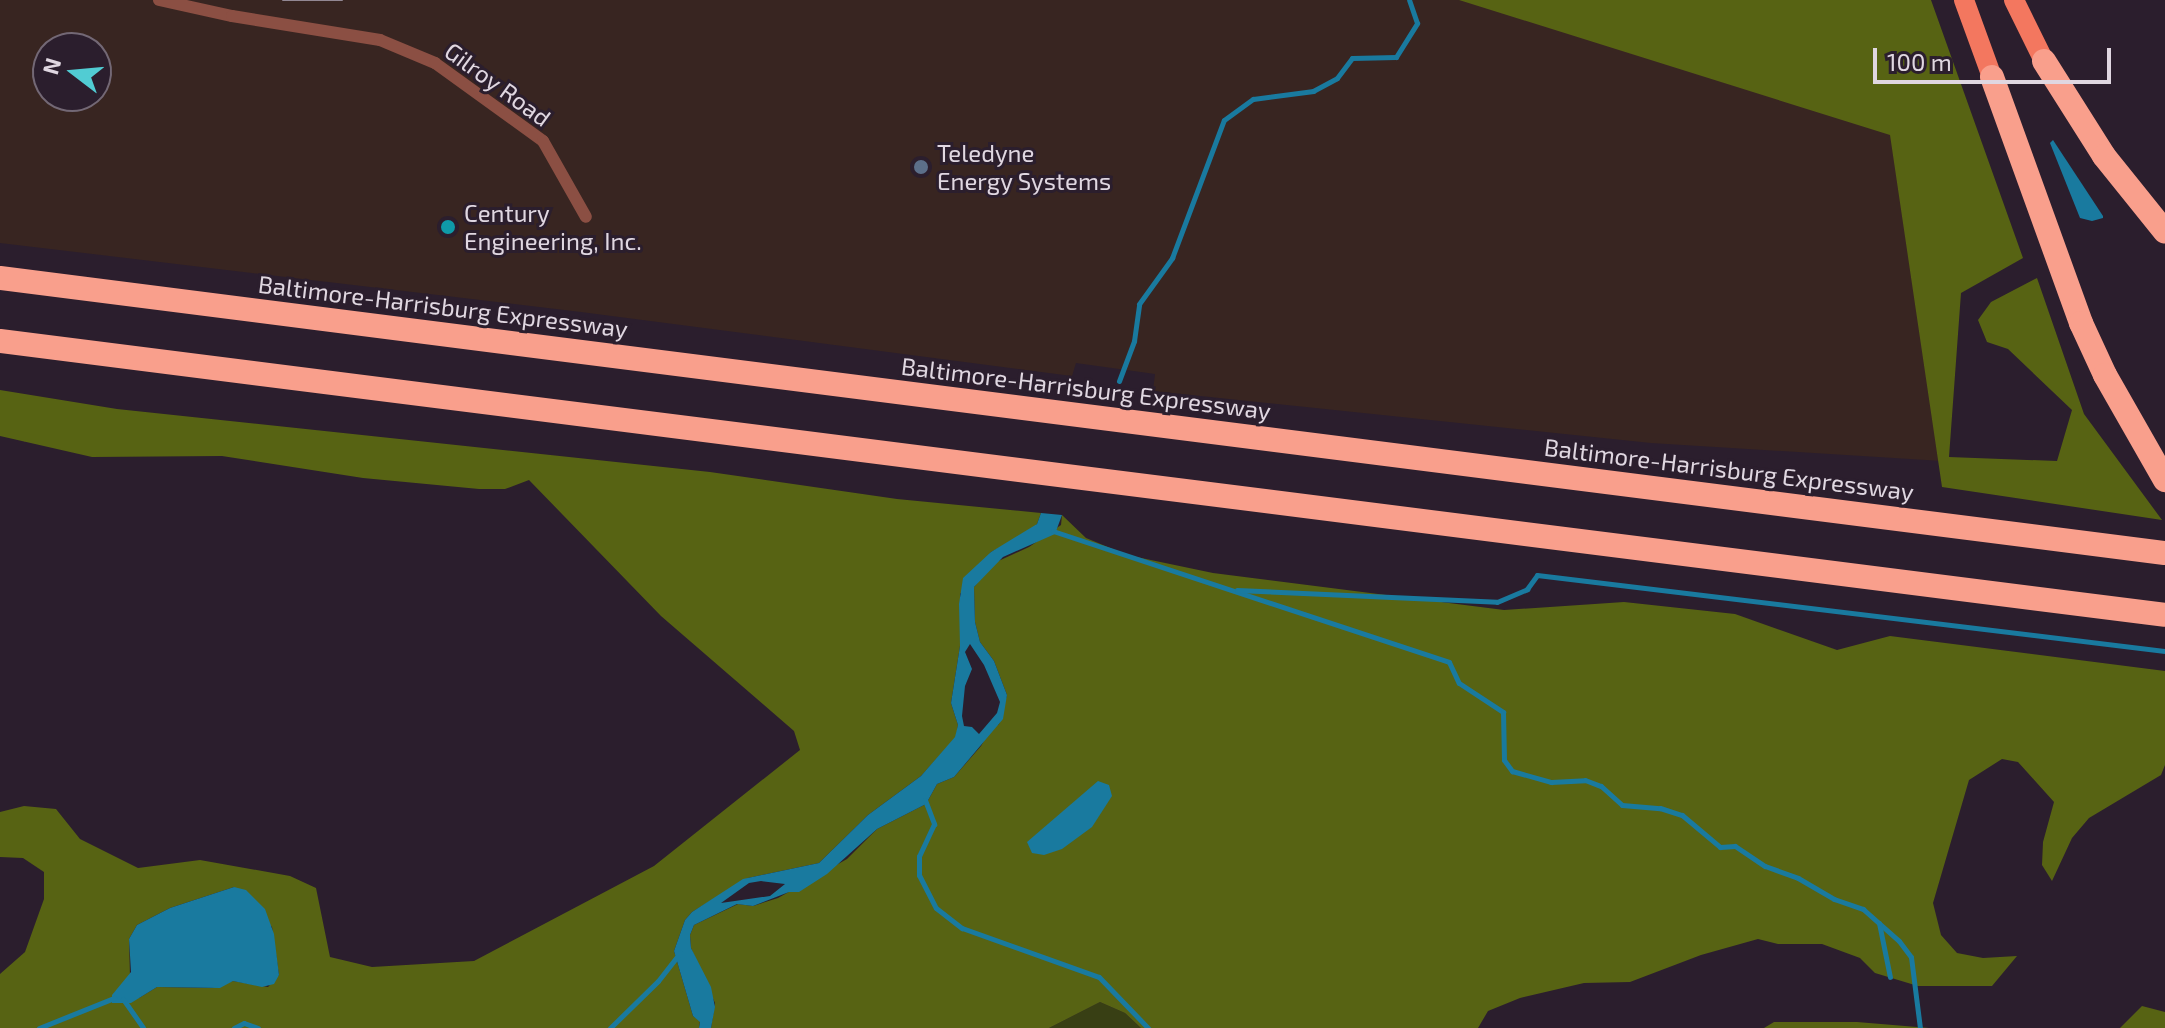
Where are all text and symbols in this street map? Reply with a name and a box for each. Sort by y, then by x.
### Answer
north arrow [32,32,112,112]
scale bar [1877,32,2115,82]
street label: Gilroy Road [439,36,557,132]
text: 100 m [1887,47,1952,76]
text: N [36,55,66,77]
place label: Teledyne Energy Systems [937,139,1112,195]
marker: Teledyne Energy Systems [912,158,930,176]
place label: Century Engineering, Inc. [464,199,642,255]
marker: Century Engineering, Inc. [439,218,457,236]
street label: Baltimore-Harrisburg Expressway [257,269,629,343]
street label: Baltimore-Harrisburg Expressway [900,351,1272,425]
street label: Baltimore-Harrisburg Expressway [1543,432,1915,506]

